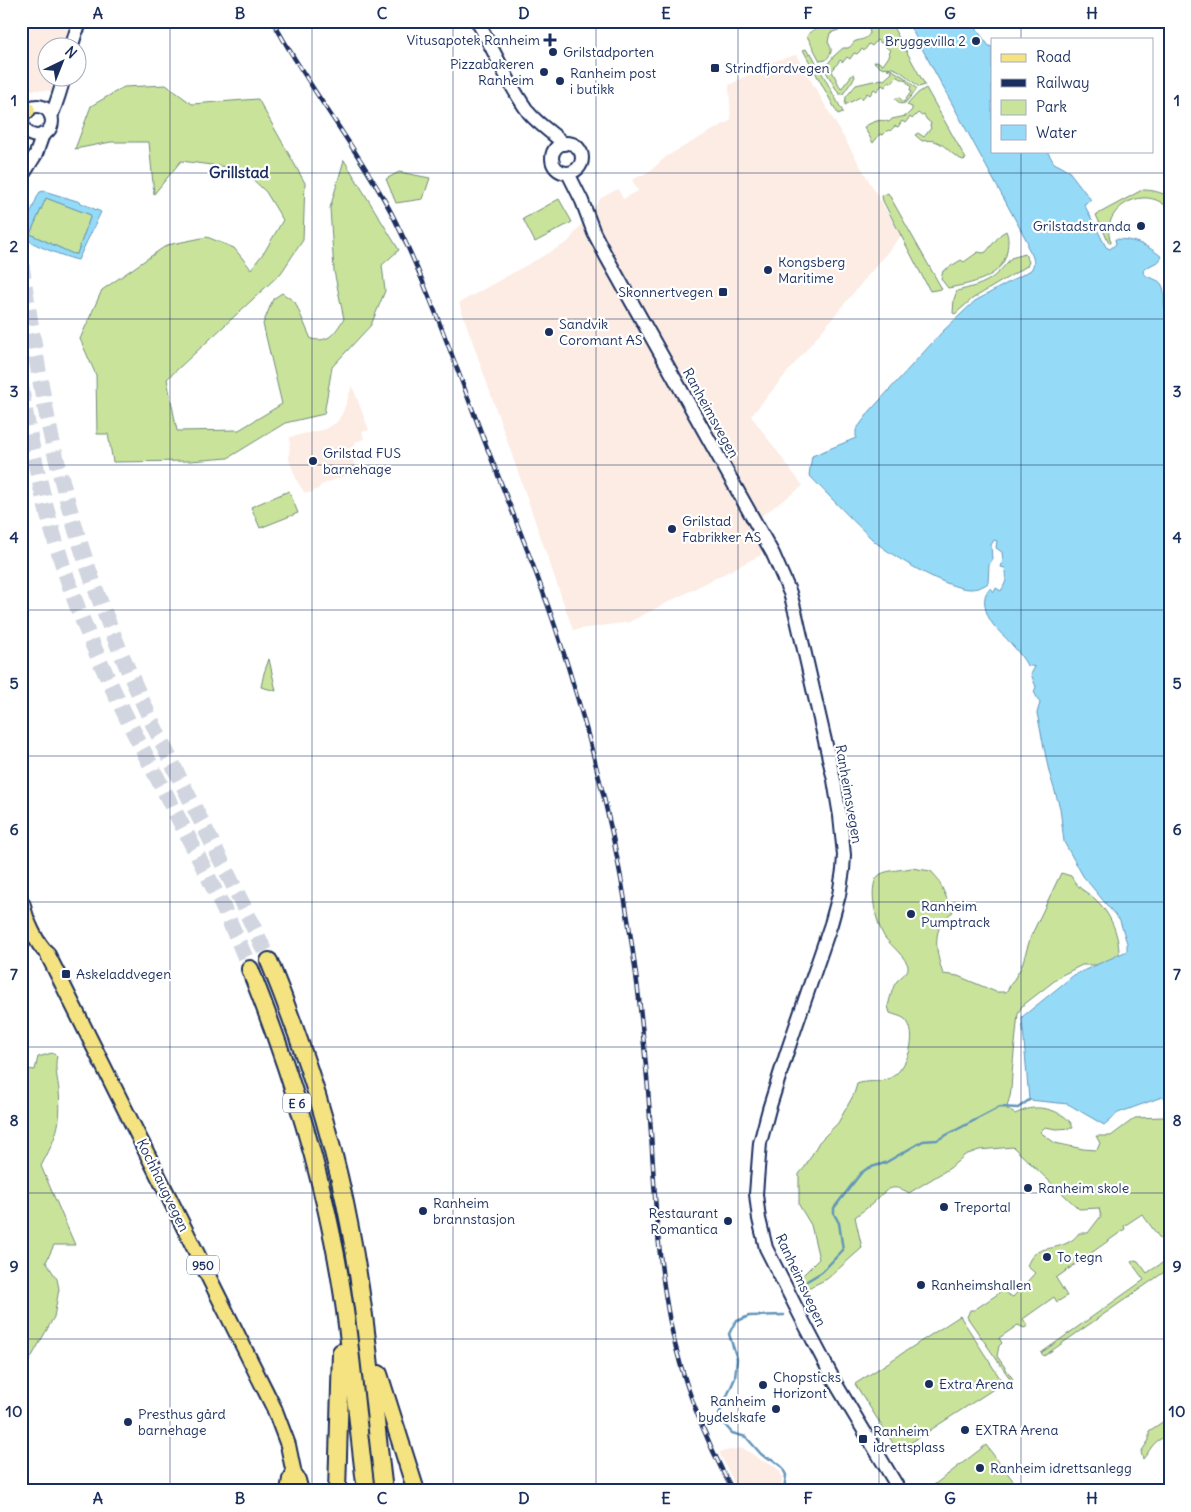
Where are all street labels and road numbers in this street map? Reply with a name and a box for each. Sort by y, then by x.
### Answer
street label: Ranheimsvegen [679,365,743,461]
street label: Ranheimsvegen [831,743,867,845]
road number: E 6 [283,1094,311,1112]
street label: Kochhaugvegen [133,1136,193,1234]
street label: Ranheimsvegen [772,1231,830,1329]
road number: 950 [187,1256,219,1274]

